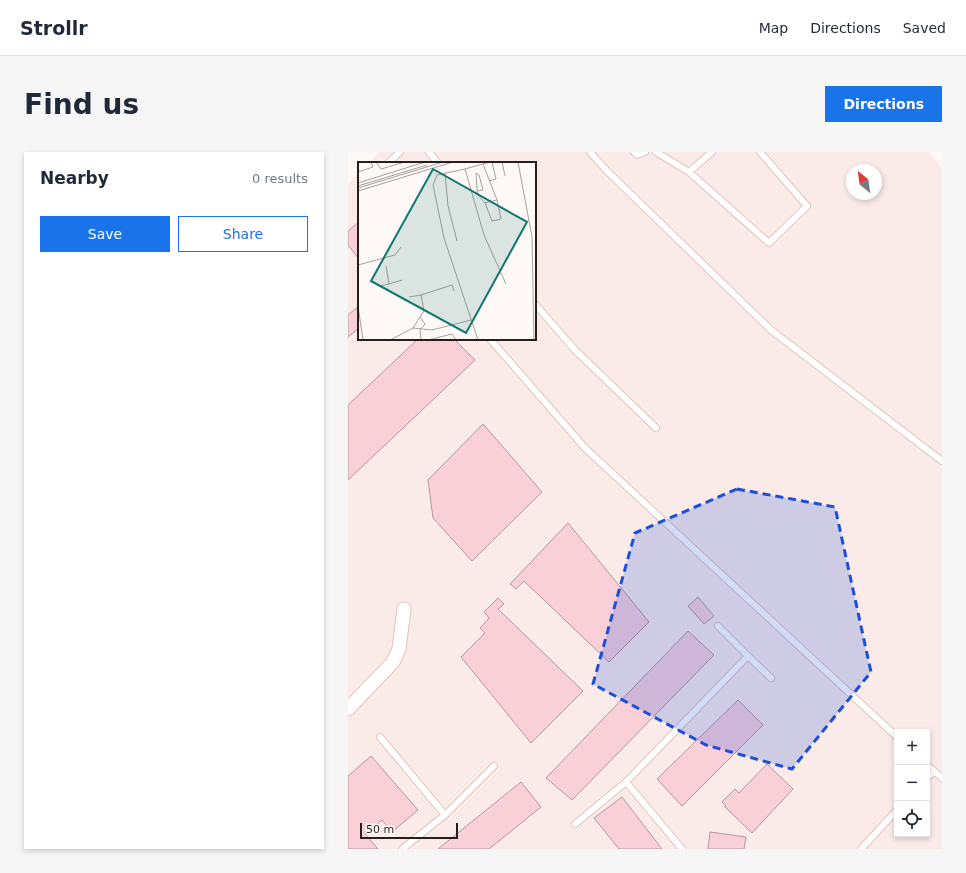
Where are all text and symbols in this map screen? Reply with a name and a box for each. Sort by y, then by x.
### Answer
text: Strollr [20,17,88,39]
text: Map [759,20,788,36]
text: Directions [810,20,881,36]
text: Saved [903,20,946,36]
button: Directions [825,86,942,122]
text: Find us [24,88,139,121]
inset map [358,162,536,340]
north arrow [846,164,882,200]
text: Nearby [40,168,109,188]
text: 0 results [252,171,308,186]
button: Save [40,216,170,252]
button: Share [178,216,308,252]
map controls [894,729,930,837]
button: + [894,729,930,765]
button: − [894,765,930,801]
button: locate [894,801,930,837]
scale bar [360,821,458,840]
text: 50 m [366,823,394,836]

